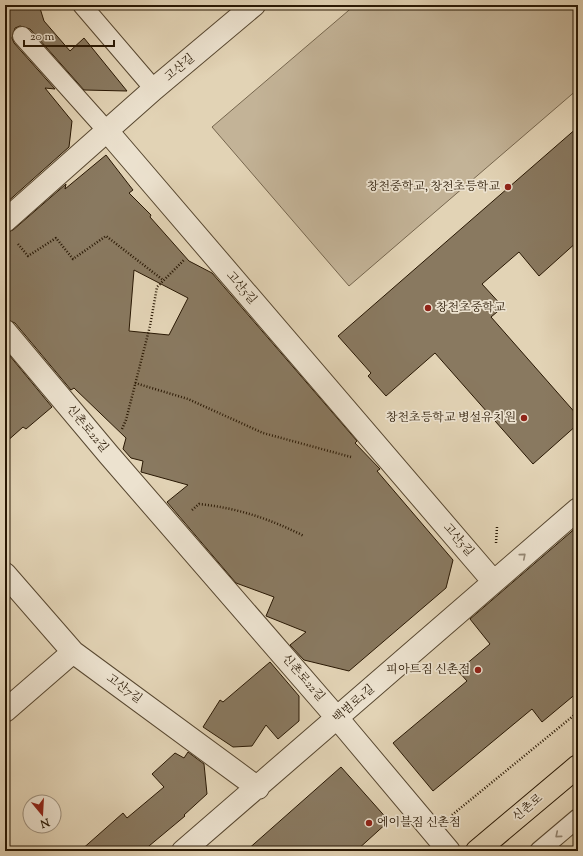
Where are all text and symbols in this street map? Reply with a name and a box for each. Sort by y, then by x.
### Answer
scale bar [24,22,114,48]
text: 20 m [30,28,55,46]
street label: 고산길 [161,50,199,86]
place label: 창천중학교, 창천초등학교 [367,178,500,196]
marker: 창천중학교, 창천초등학교 [503,182,513,192]
street label: 고산5길 [221,267,261,309]
place label: 창천초중학교 [436,299,506,317]
marker: 창천초중학교 [423,303,433,313]
street label: 신촌로22길 [62,401,112,457]
place label: 창천초등학교 병설유치원 [386,409,516,427]
marker: 창천초등학교 병설유치원 [519,413,529,423]
street label: 고산5길 [438,519,478,561]
one-way arrow [518,554,525,561]
street label: 신촌로22길 [277,650,329,706]
place label: 피아트짐 신촌점 [386,661,470,679]
marker: 피아트짐 신촌점 [473,665,483,675]
street label: 고산7길 [102,670,146,708]
street label: 백범로1길 [329,681,379,727]
street label: 신촌로 [509,790,547,826]
north arrow [22,794,62,834]
text: N [38,813,52,832]
place label: 에이블짐 신촌점 [377,814,461,832]
marker: 에이블짐 신촌점 [364,818,374,828]
one-way arrow [556,830,563,837]

